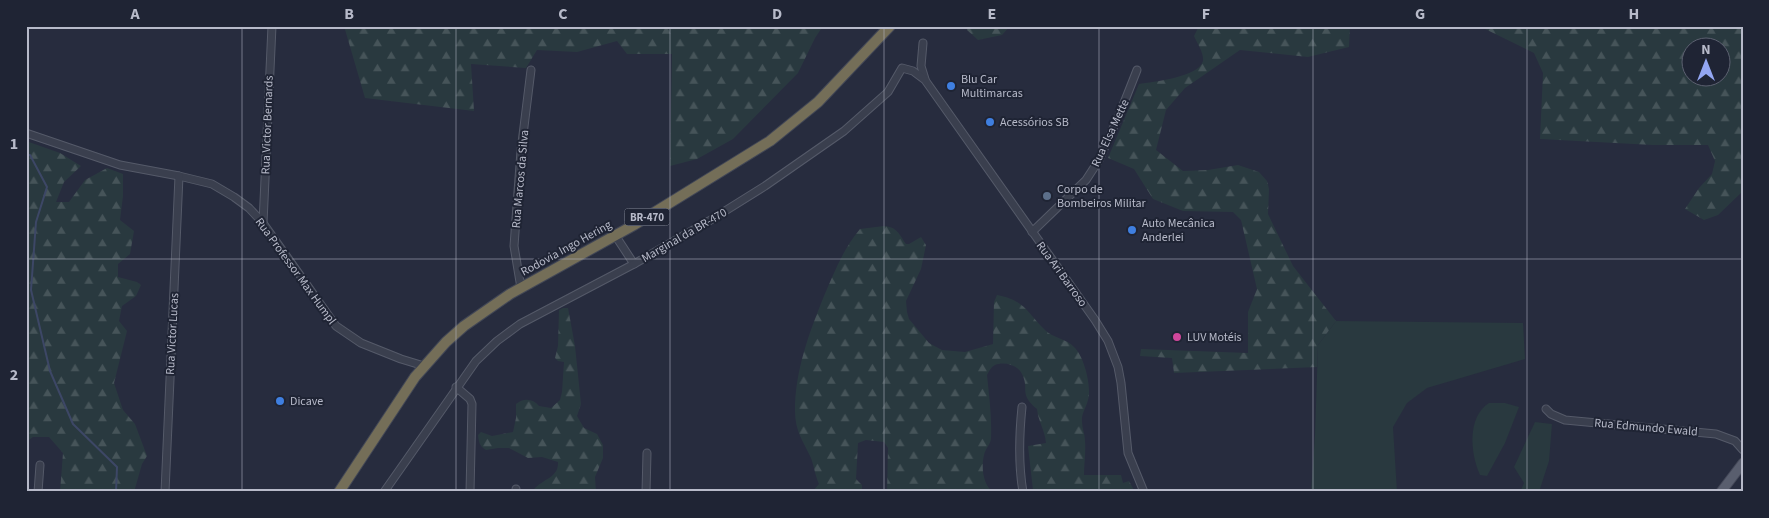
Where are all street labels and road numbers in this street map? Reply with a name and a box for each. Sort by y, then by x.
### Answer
street label: Rua Victor Bernards [257,75,278,175]
street label: Rua Elsa Mette [1087,97,1134,170]
street label: Rua Marcos da Silva [508,129,533,229]
street label: Marginal da BR-470 [638,204,730,267]
road number: BR-470 [624,208,670,226]
street label: Rua Professor Max Humpl [251,214,340,328]
street label: Rodovia Ingo Hering [518,216,615,280]
street label: Rua Ari Barroso [1032,238,1091,311]
street label: Rua Victor Lucas [162,293,183,375]
street label: Rua Edmundo Ewald [1593,415,1698,440]

